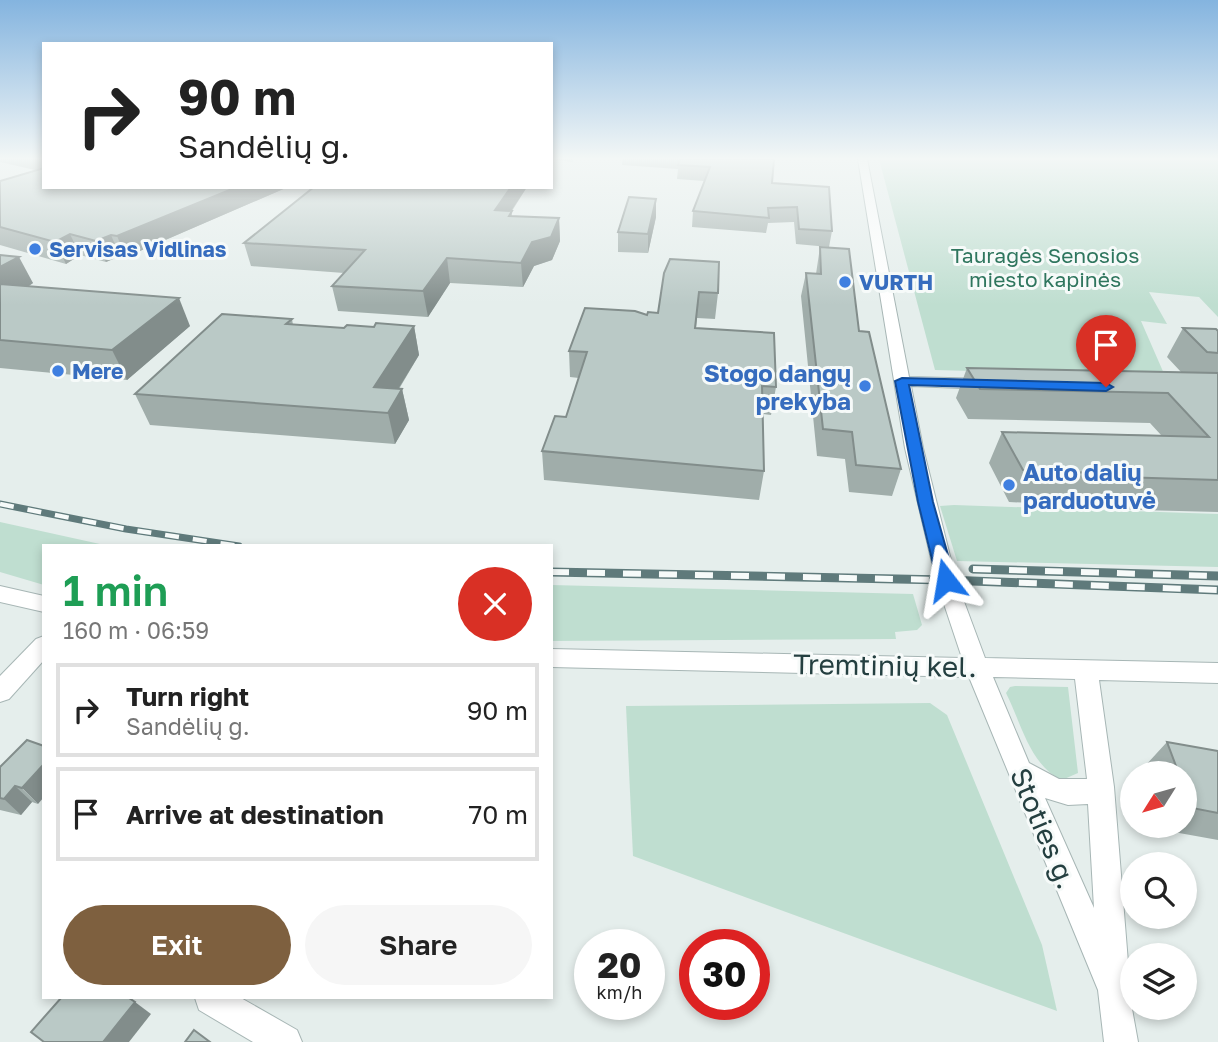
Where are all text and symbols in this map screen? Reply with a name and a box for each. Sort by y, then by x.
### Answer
text: 90 m [178,67,296,126]
icon: right [63,70,154,161]
text: Sandėlių g. [178,127,350,165]
place label: Servisas Vidlinas [49,236,227,262]
marker: Servisas Vidlinas [27,241,43,257]
park label: Tauragės Senosios miesto kapinės [951,242,1139,292]
place label: VURTH [859,269,933,295]
marker: VURTH [837,274,853,290]
pin [1076,315,1136,387]
icon: arrive [1087,326,1125,364]
place label: Mere [72,358,123,384]
place label: Stogo dangų prekyba [704,358,851,415]
marker: Mere [50,363,66,379]
marker: Stogo dangų prekyba [857,378,873,394]
place label: Auto dalių parduotuvė [1023,457,1156,514]
marker: Auto dalių parduotuvė [1001,477,1017,493]
position arrow [909,543,983,617]
text: 1 min [63,565,168,615]
button: close [458,567,532,641]
text: 160 m · 06:59 [63,616,209,644]
street label: Tremtinių kel. [793,647,977,683]
text: Turn right [126,681,249,712]
icon: right [67,691,105,729]
text: 90 m [467,695,528,726]
text: Sandėlių g. [126,712,250,740]
north arrow [1120,761,1197,838]
map controls [1120,761,1197,1020]
street label: Stoties g. [1004,763,1084,893]
icon: arrive [67,795,105,833]
text: Arrive at destination [126,799,384,830]
text: 70 m [469,799,528,830]
button: search [1120,852,1197,929]
button: Exit [63,905,291,985]
button: Share [305,905,532,985]
speed limit sign: 30 [679,929,770,1020]
button: layers [1120,943,1197,1020]
text: 20 [597,944,642,986]
text: km/h [597,981,642,1003]

